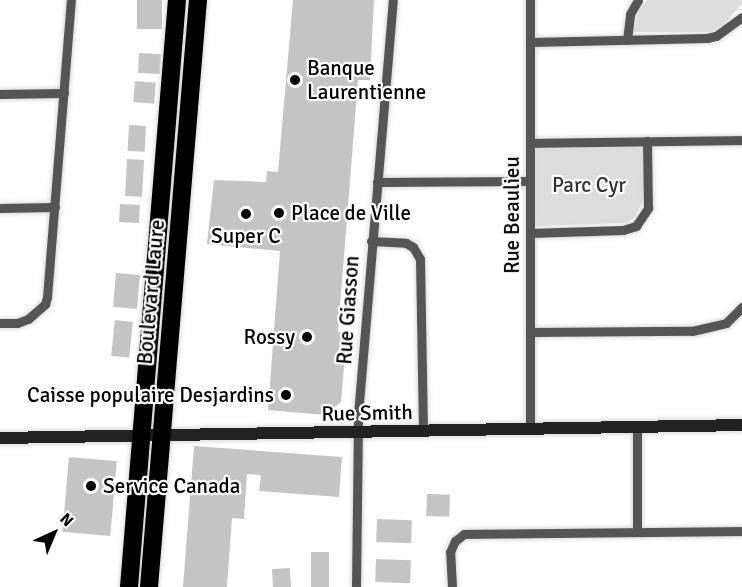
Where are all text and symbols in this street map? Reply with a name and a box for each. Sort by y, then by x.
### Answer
place label: Banque Laurentienne [307,55,426,105]
marker: Banque Laurentienne [288,73,302,87]
street label: Rue Beaulieu [499,156,525,274]
park label: Parc Cyr [552,172,626,198]
place label: Place de Ville [291,200,411,226]
marker: Place de Ville [272,206,286,220]
marker: Super C [239,207,253,221]
street label: Boulevard Laure [132,218,170,366]
place label: Super C [211,223,281,249]
street label: Rue Giasson [332,255,364,365]
place label: Rossy [244,324,295,350]
marker: Rossy [300,330,314,344]
place label: Caisse populaire Desjardins [27,382,274,408]
marker: Caisse populaire Desjardins [279,388,293,402]
street label: Rue Smith [321,400,413,426]
place label: Service Canada [103,473,240,499]
marker: Service Canada [84,479,98,493]
north arrow [24,503,84,563]
text: N [56,509,77,531]

